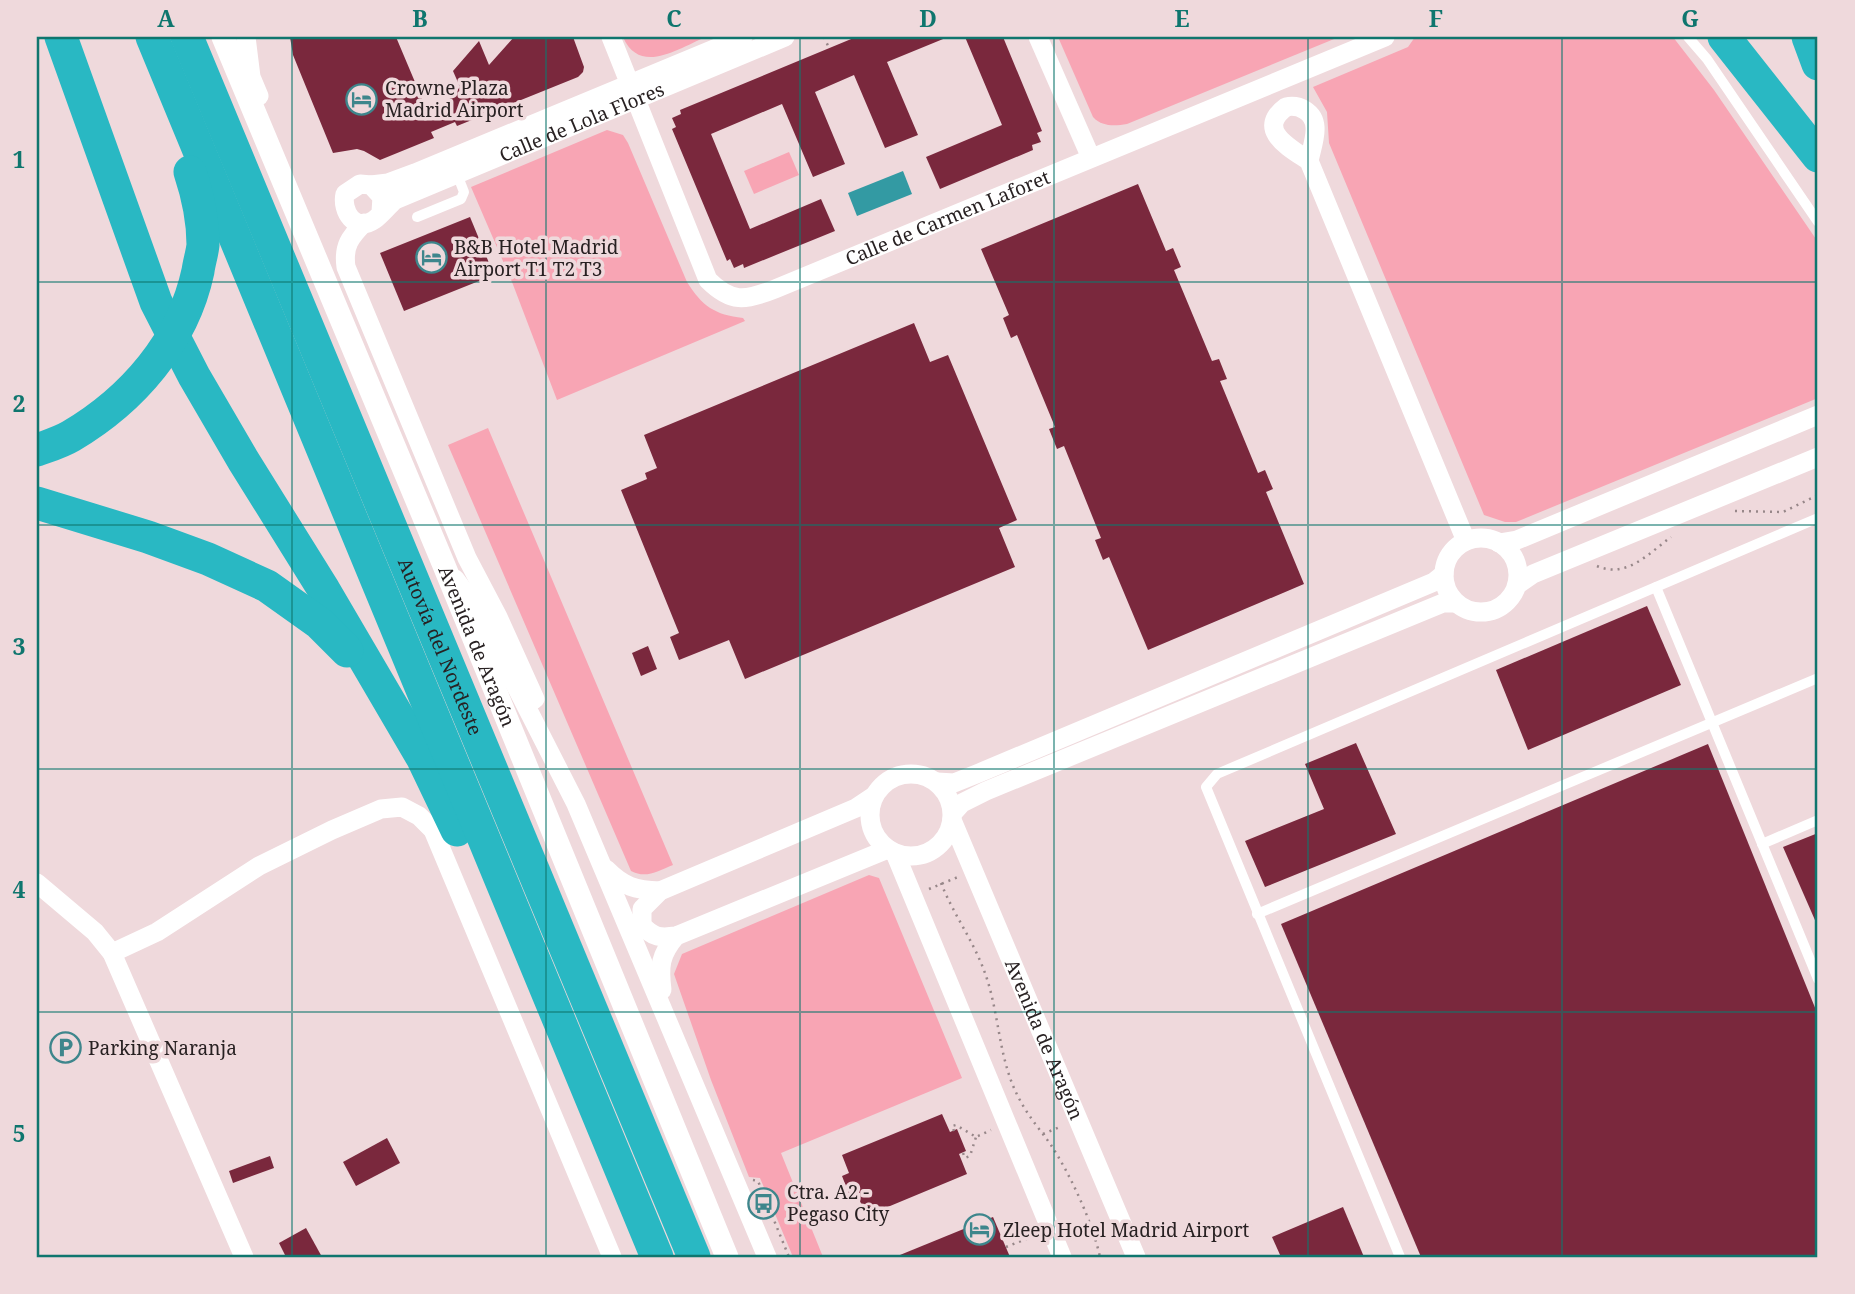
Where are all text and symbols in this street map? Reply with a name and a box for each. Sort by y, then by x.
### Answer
text: A [157,2,175,34]
text: B [412,2,428,34]
text: C [666,2,682,34]
text: D [919,2,937,34]
text: E [1174,2,1190,34]
text: F [1429,2,1443,34]
text: G [1681,2,1699,34]
place label: Crowne Plaza Madrid Airport [385,75,524,123]
street label: Calle de Lola Flores [495,76,668,168]
hotel icon: Crowne Plaza Madrid Airport [345,82,379,116]
text: 1 [13,143,26,175]
street label: Calle de Carmen Laforet [841,164,1054,272]
place label: B&B Hotel Madrid Airport T1 T2 T3 [454,234,619,282]
hotel icon: B&B Hotel Madrid Airport T1 T2 T3 [414,241,448,275]
text: 2 [13,387,26,419]
street label: Autovía del Nordeste [392,554,489,739]
street label: Avenida de Aragón [432,562,522,731]
text: 3 [13,630,26,662]
text: 4 [13,873,26,905]
street label: Avenida de Aragón [999,955,1090,1124]
parking icon: Parking Naranja [48,1031,82,1065]
place label: Parking Naranja [88,1035,237,1061]
text: 5 [13,1117,26,1149]
place label: Ctra. A2 - Pegaso City [787,1179,889,1227]
bus stop icon: Ctra. A2 - Pegaso City [747,1186,781,1220]
hotel icon: Zleep Hotel Madrid Airport [963,1213,997,1247]
place label: Zleep Hotel Madrid Airport [1003,1217,1250,1243]

